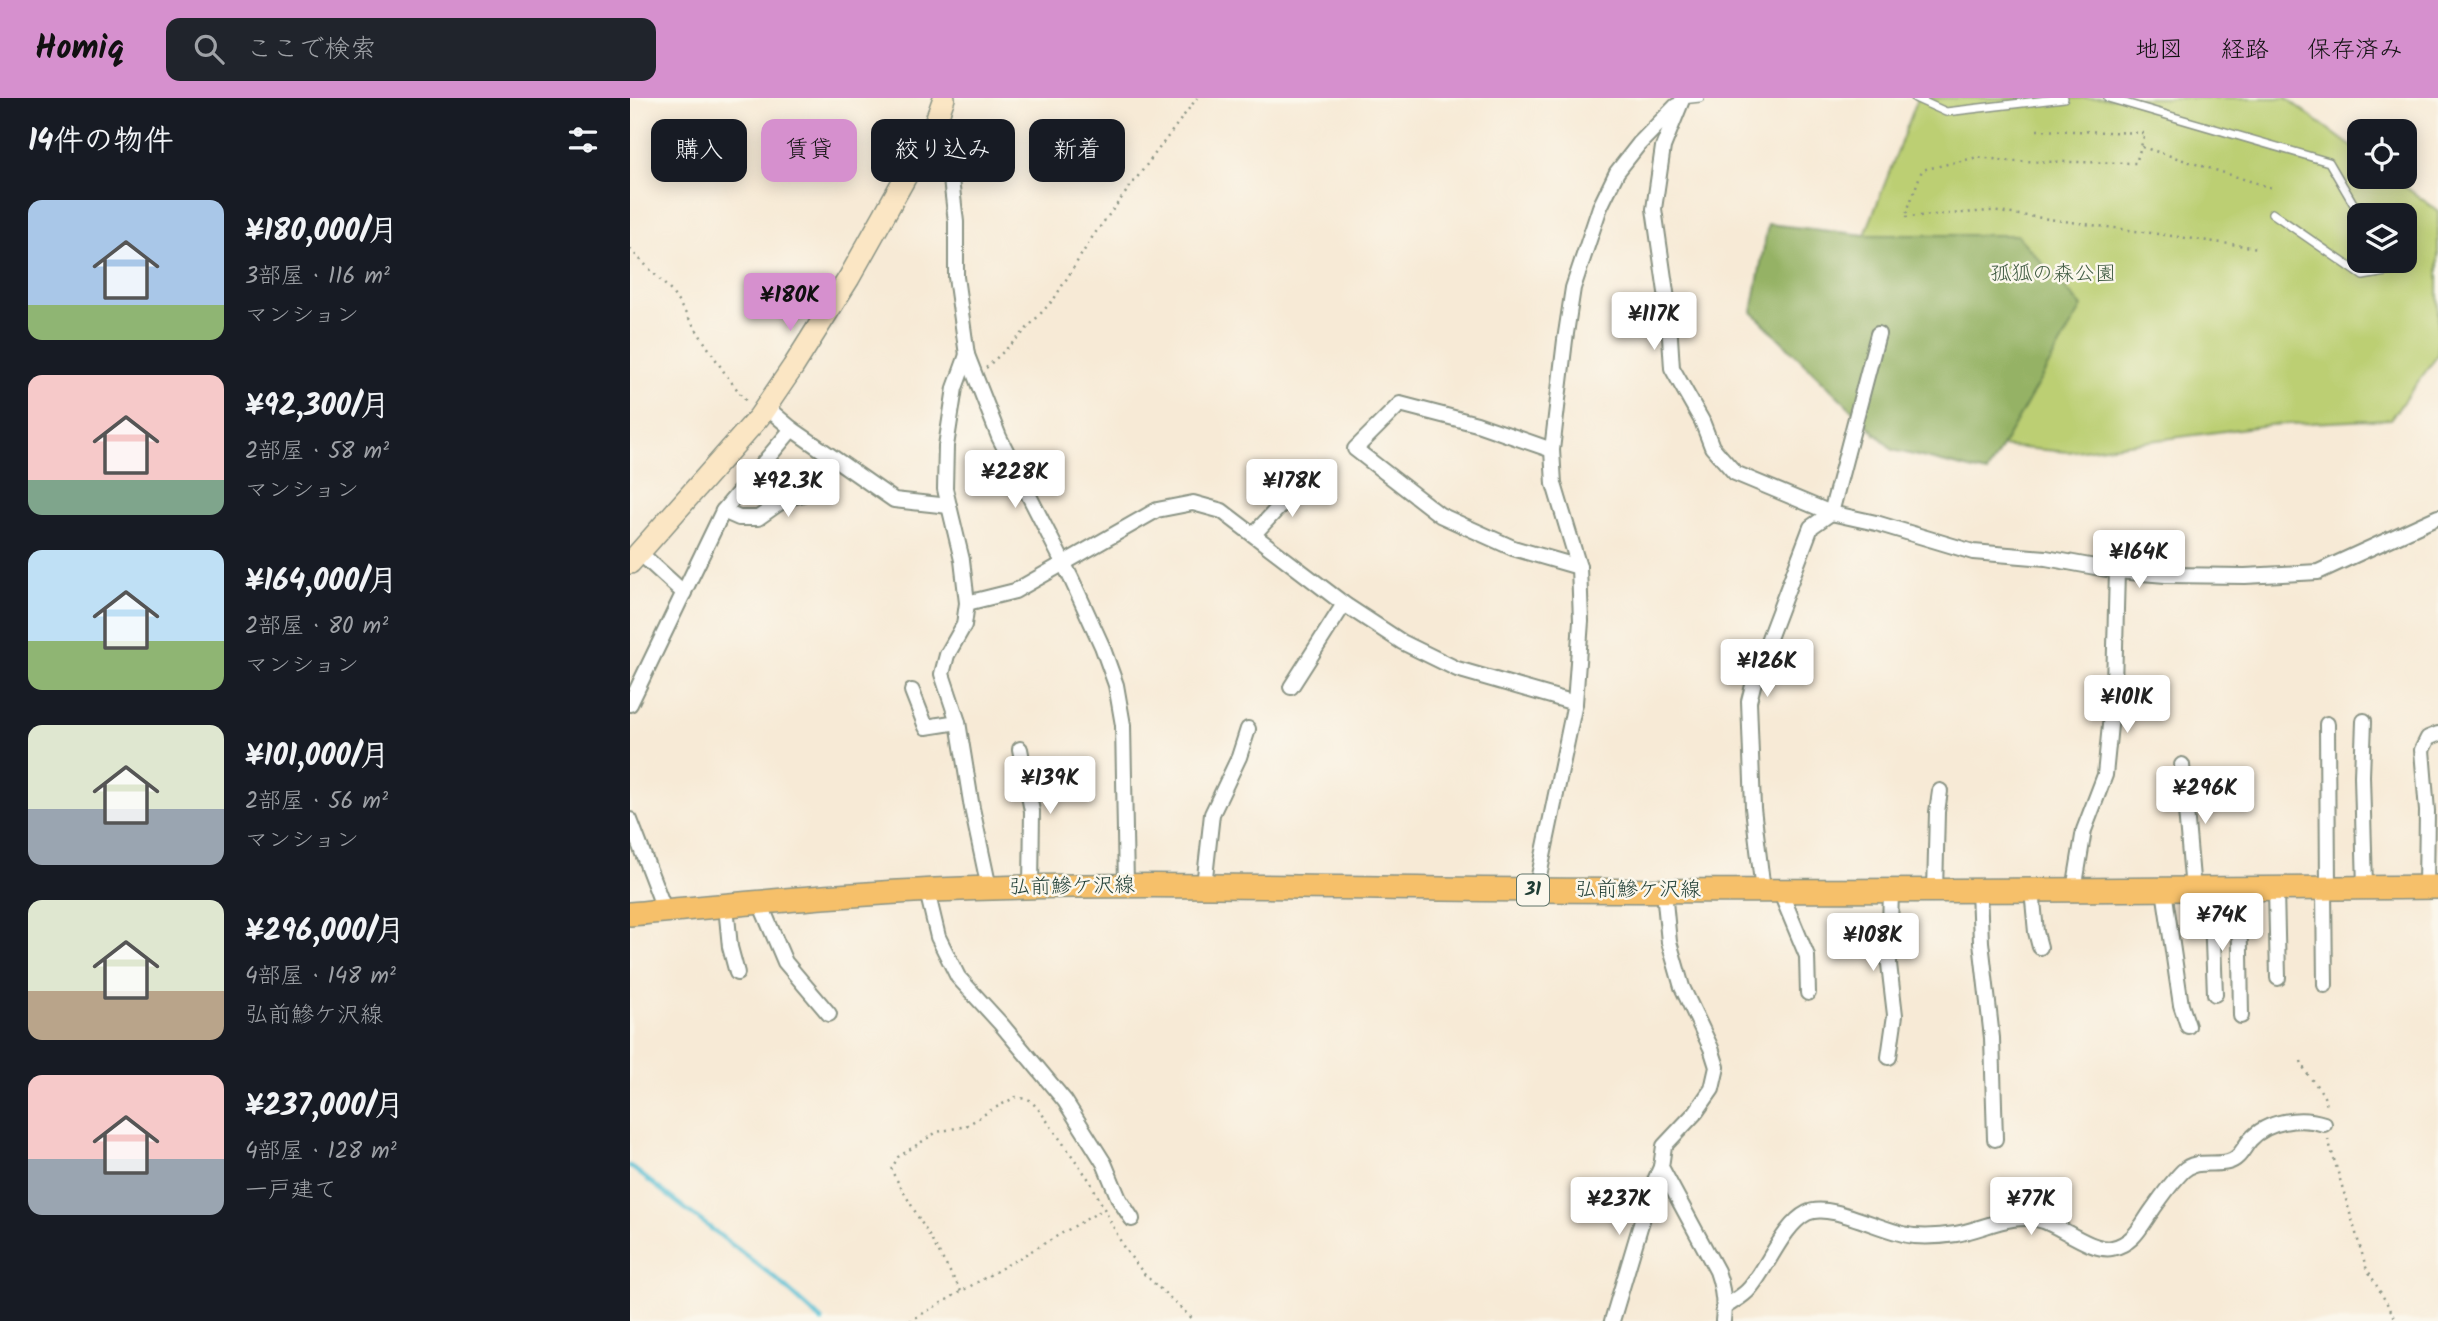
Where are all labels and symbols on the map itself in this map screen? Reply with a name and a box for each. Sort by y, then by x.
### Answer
park label: 孤狐の森公園 [1990,258,2116,291]
pin: ¥180K [741,274,839,333]
pin: ¥117K [1605,292,1703,352]
pin: ¥228K [966,450,1064,510]
pin: ¥92.3K [731,460,845,519]
pin: ¥178K [1243,460,1341,519]
pin: ¥164K [2090,531,2188,590]
pin: ¥126K [1718,640,1816,699]
pin: ¥101K [2078,676,2176,735]
pin: ¥139K [1001,756,1099,816]
pin: ¥296K [2156,766,2254,826]
street label: 弘前鰺ケ沢線 [1009,869,1135,905]
road number: 31 [1517,874,1549,905]
street label: 弘前鰺ケ沢線 [1575,874,1701,907]
pin: ¥74K [2181,894,2263,953]
pin: ¥108K [1824,914,1922,973]
pin: ¥237K [1570,1178,1668,1237]
pin: ¥77K [1990,1178,2072,1237]

